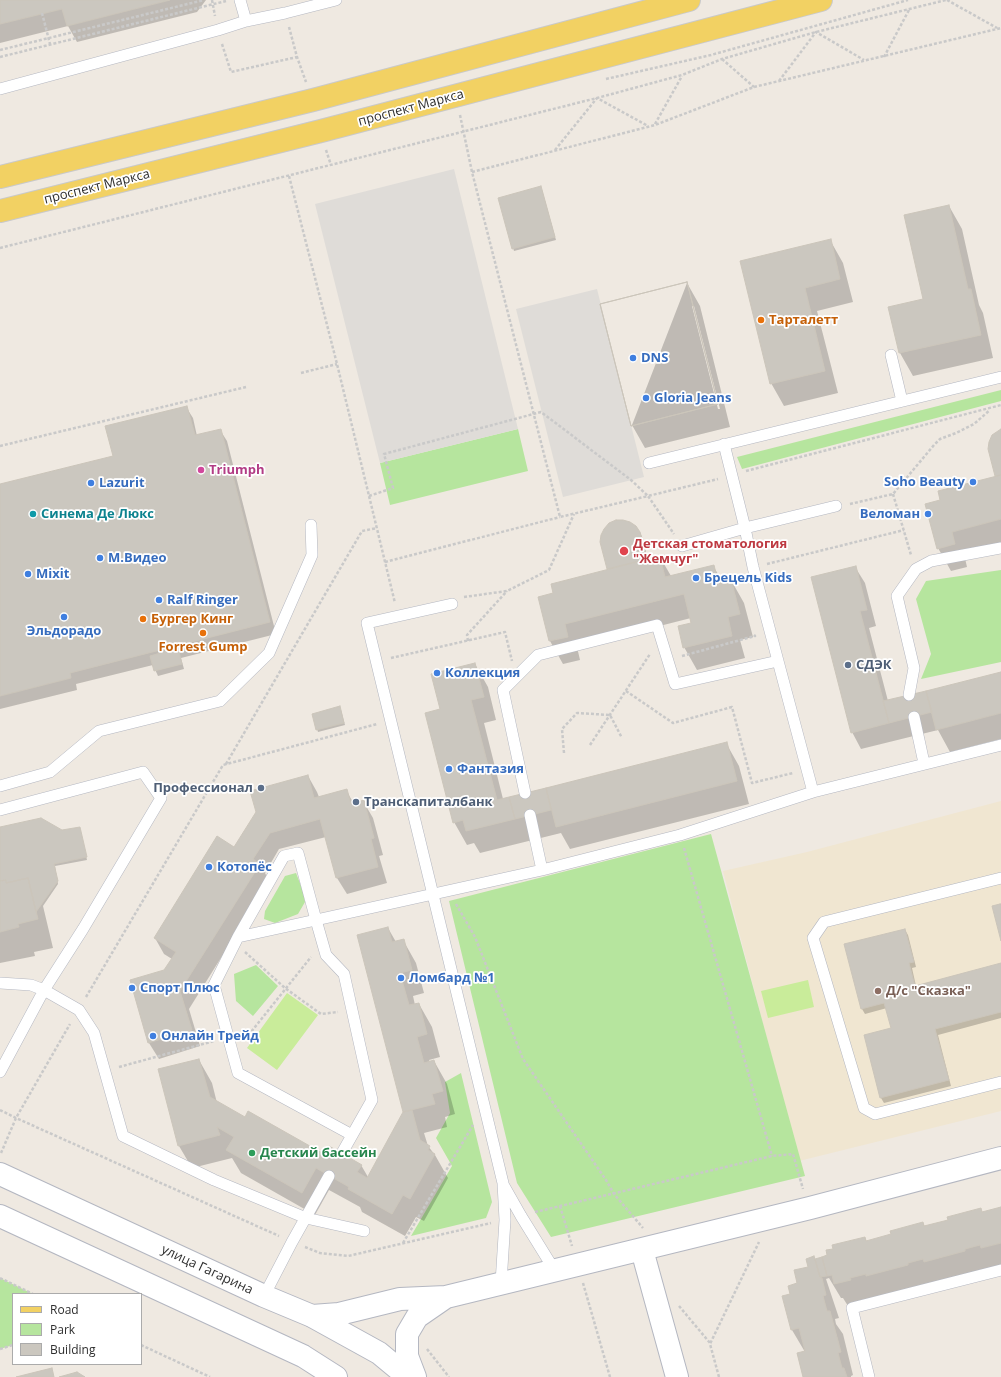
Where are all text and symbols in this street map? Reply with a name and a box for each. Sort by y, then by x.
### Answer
street label: проспект Маркса [356,86,466,130]
street label: проспект Маркса [42,166,152,208]
place label: Тарталетт [769,312,838,328]
marker: Тарталетт [756,315,766,325]
place label: DNS [641,350,668,366]
marker: DNS [628,353,638,363]
place label: Gloria Jeans [654,390,731,406]
marker: Gloria Jeans [641,393,651,403]
place label: Triumph [209,462,264,478]
marker: Triumph [196,465,206,475]
place label: Soho Beauty [884,474,965,490]
place label: Lazurit [99,475,145,491]
marker: Soho Beauty [968,477,978,487]
marker: Lazurit [86,478,96,488]
place label: Синема Де Люкс [41,506,154,522]
place label: Веломан [860,506,920,522]
marker: Синема Де Люкс [28,509,38,519]
marker: Веломан [923,509,933,519]
place label: Детская стоматология "Жемчуг" [633,536,787,567]
marker: Детская стоматология "Жемчуг" [618,545,630,557]
place label: М.Видео [108,550,166,566]
marker: М.Видео [95,553,105,563]
place label: Mixit [36,566,69,582]
marker: Mixit [23,569,33,579]
place label: Брецель Kids [704,570,792,586]
marker: Брецель Kids [691,573,701,583]
place label: Ralf Ringer [167,592,238,608]
marker: Ralf Ringer [154,595,164,605]
place label: Бургер Кинг [151,611,233,627]
marker: Эльдорадо [59,612,69,622]
marker: Бургер Кинг [138,614,148,624]
place label: Эльдорадо [27,623,101,639]
marker: Forrest Gump [198,628,208,638]
place label: Forrest Gump [158,639,248,655]
place label: СДЭК [856,657,892,673]
marker: СДЭК [843,660,853,670]
place label: Коллекция [445,665,520,681]
marker: Коллекция [432,668,442,678]
place label: Фантазия [457,761,524,777]
marker: Фантазия [444,764,454,774]
place label: Профессионал [153,780,253,796]
marker: Профессионал [256,783,266,793]
place label: Транскапиталбанк [364,794,493,810]
marker: Транскапиталбанк [351,797,361,807]
place label: Котопёс [217,859,272,875]
marker: Котопёс [204,862,214,872]
place label: Ломбард №1 [409,970,495,986]
marker: Ломбард №1 [396,973,406,983]
place label: Спорт Плюс [140,980,220,996]
marker: Спорт Плюс [127,983,137,993]
place label: Д/с "Сказка" [886,983,971,999]
marker: Д/с "Сказка" [873,986,883,996]
place label: Онлайн Трейд [161,1028,259,1044]
marker: Онлайн Трейд [148,1031,158,1041]
place label: Детский бассейн [260,1145,377,1161]
marker: Детский бассейн [247,1148,257,1158]
street label: улица Гагарина [159,1242,255,1298]
legend [12,1293,142,1365]
text: Road [50,1301,79,1318]
text: Park [50,1321,75,1338]
text: Building [50,1341,95,1358]

